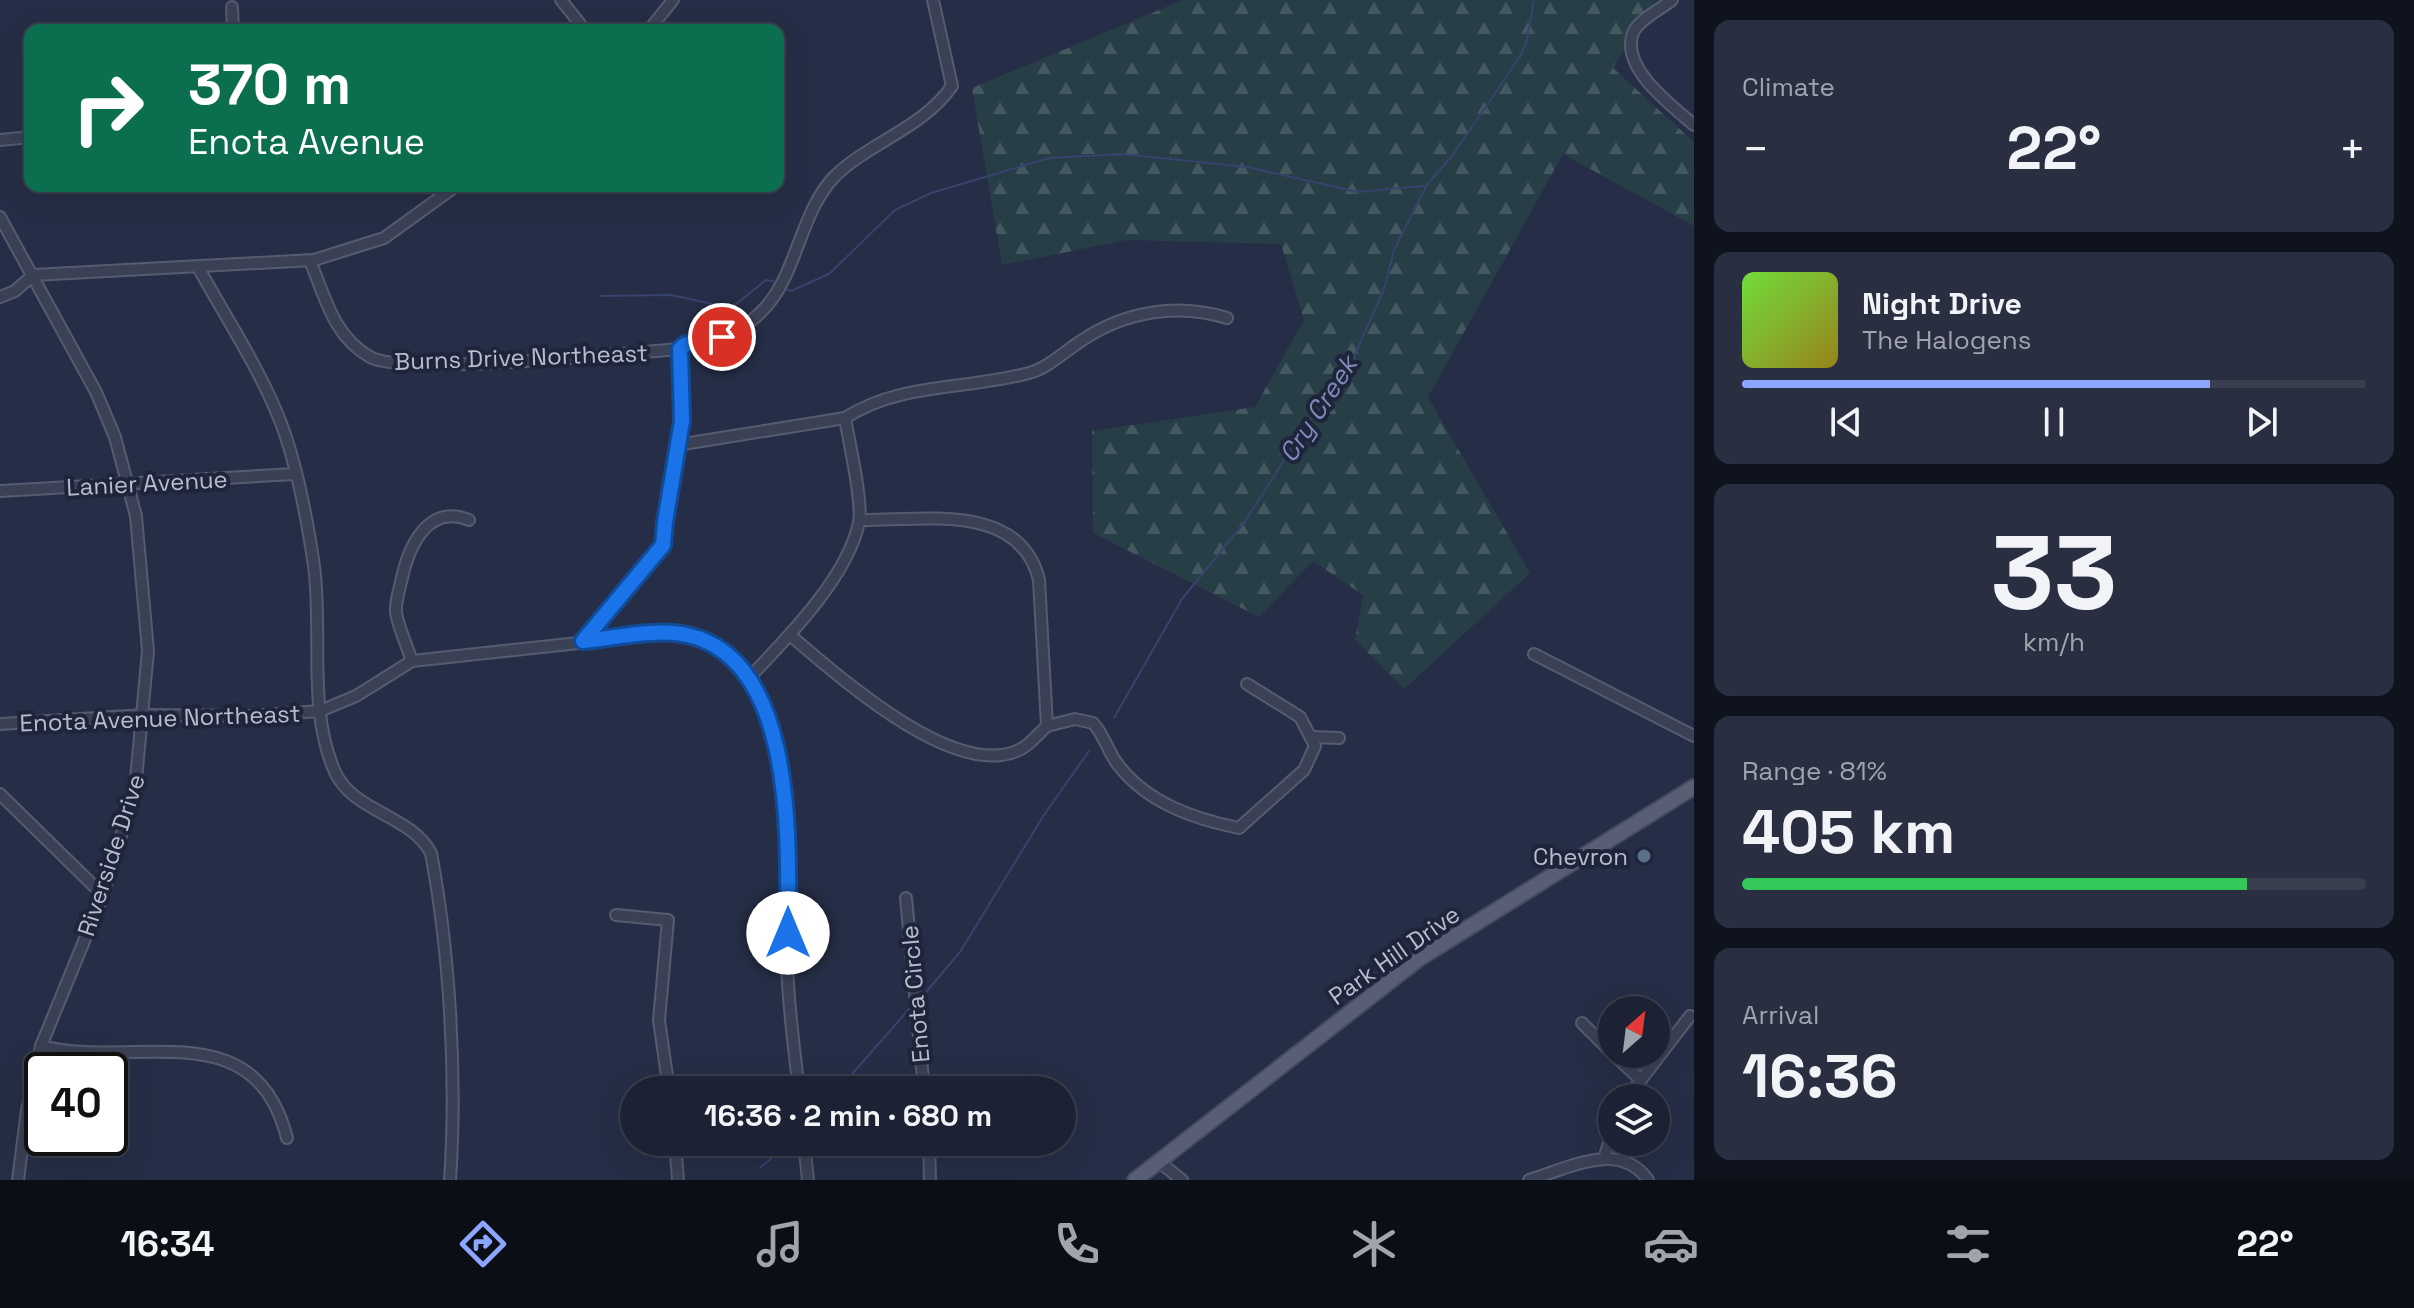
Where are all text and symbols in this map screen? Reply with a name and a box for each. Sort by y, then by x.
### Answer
text: 370 m [188,49,351,120]
icon: right [56,56,160,160]
text: Climate [1742,70,1835,104]
text: 22° [2007,110,2101,187]
text: Enota Avenue [188,119,425,165]
text: − [1742,121,1769,177]
text: + [2339,121,2366,177]
text: Night Drive [1862,284,2022,323]
pin [688,303,756,371]
icon: arrive [700,315,744,359]
text: The Halogens [1862,323,2031,357]
street label: Burns Drive Northeast [394,337,648,377]
water label: Cry Creek [1271,347,1367,469]
icon: previous [1824,400,1868,444]
icon: pause [2032,400,2076,444]
icon: next [2240,400,2284,444]
street label: Lanier Avenue [66,463,228,503]
text: 33 [1991,507,2117,639]
text: km/h [2023,625,2085,659]
street label: Enota Avenue Northeast [19,698,301,738]
text: Range · 81% [1742,754,1887,788]
street label: Riverside Drive [70,770,152,940]
text: 405 km [1742,794,1955,871]
place label: Chevron [1533,841,1628,872]
marker: Chevron [1635,847,1653,865]
position arrow [746,891,830,975]
street label: Park Hill Drive [1322,898,1466,1012]
street label: Enota Circle [894,924,936,1064]
north arrow [1598,996,1670,1068]
map controls [1598,996,1670,1156]
text: Arrival [1742,998,1819,1032]
text: 16:36 [1742,1038,1898,1115]
speed limit sign: 40 [24,1052,128,1156]
button: layers [1598,1084,1670,1156]
text: 16:36 · 2 min · 680 m [704,1096,992,1135]
icon: directions [455,1216,511,1272]
icon: music [752,1216,808,1272]
icon: phone [1049,1216,1105,1272]
icon: climate [1346,1216,1402,1272]
icon: car [1643,1216,1699,1272]
icon: filters [1940,1216,1996,1272]
text: 16:34 [120,1221,214,1267]
text: 22° [2237,1221,2294,1267]

